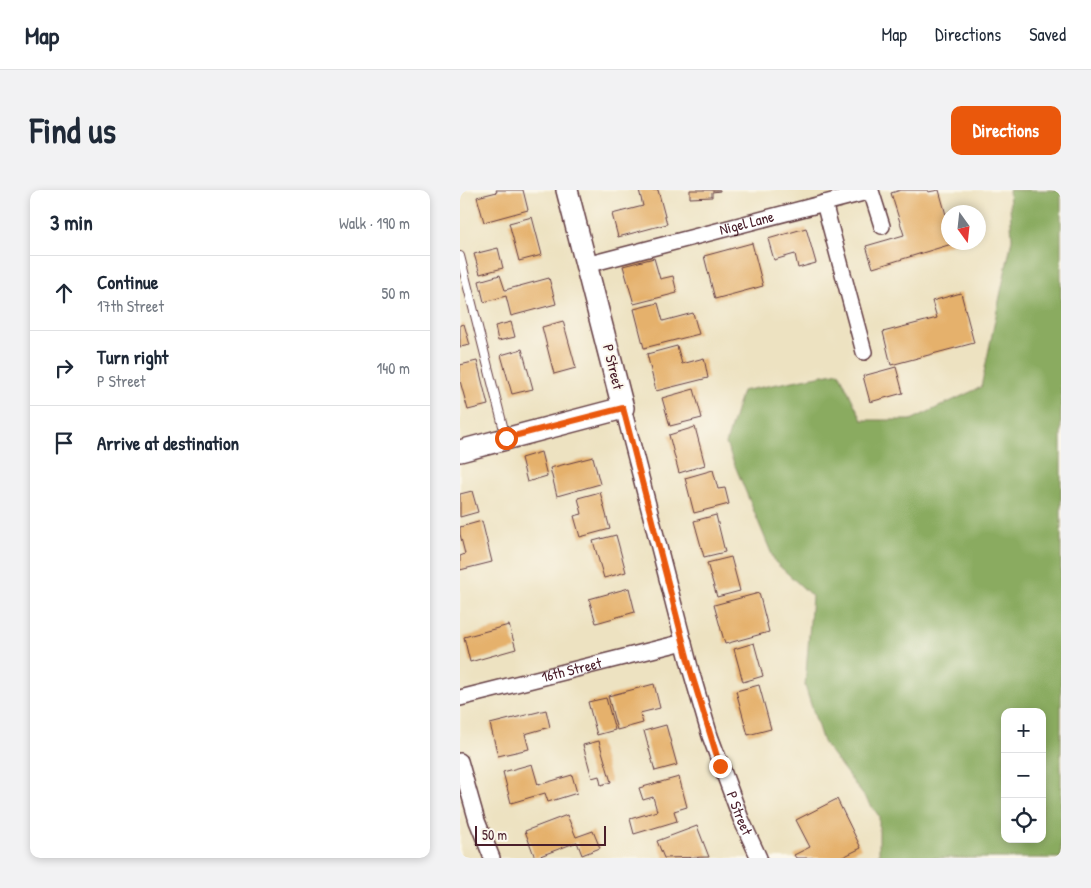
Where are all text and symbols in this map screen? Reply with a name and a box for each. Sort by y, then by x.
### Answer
text: Map [25,19,59,51]
text: Map [882,22,907,47]
text: Directions [935,22,1001,47]
text: Saved [1029,22,1066,47]
button: Directions [951,106,1061,155]
text: Find us [30,107,116,154]
north arrow [941,205,986,250]
street label: Nigel Lane [717,206,776,240]
text: 3 min [50,208,93,237]
text: Walk · 190 m [339,212,410,234]
text: Continue [97,269,158,295]
icon: ahead [50,279,78,307]
text: 50 m [382,282,410,304]
text: 17th Street [97,295,164,317]
street label: P Street [598,342,629,392]
text: Turn right [97,344,168,370]
icon: right [50,354,78,382]
text: 140 m [376,357,410,379]
text: P Street [97,370,146,392]
route start [495,427,518,450]
icon: arrive [50,429,78,457]
text: Arrive at destination [97,430,239,456]
street label: 16th Street [539,652,605,687]
map controls [1001,708,1046,843]
button: + [1001,708,1046,753]
button: − [1001,753,1046,798]
route end [709,755,732,778]
street label: P Street [722,788,758,839]
button: locate [1001,798,1046,843]
scale bar [475,823,606,846]
text: 50 m [482,825,507,844]

